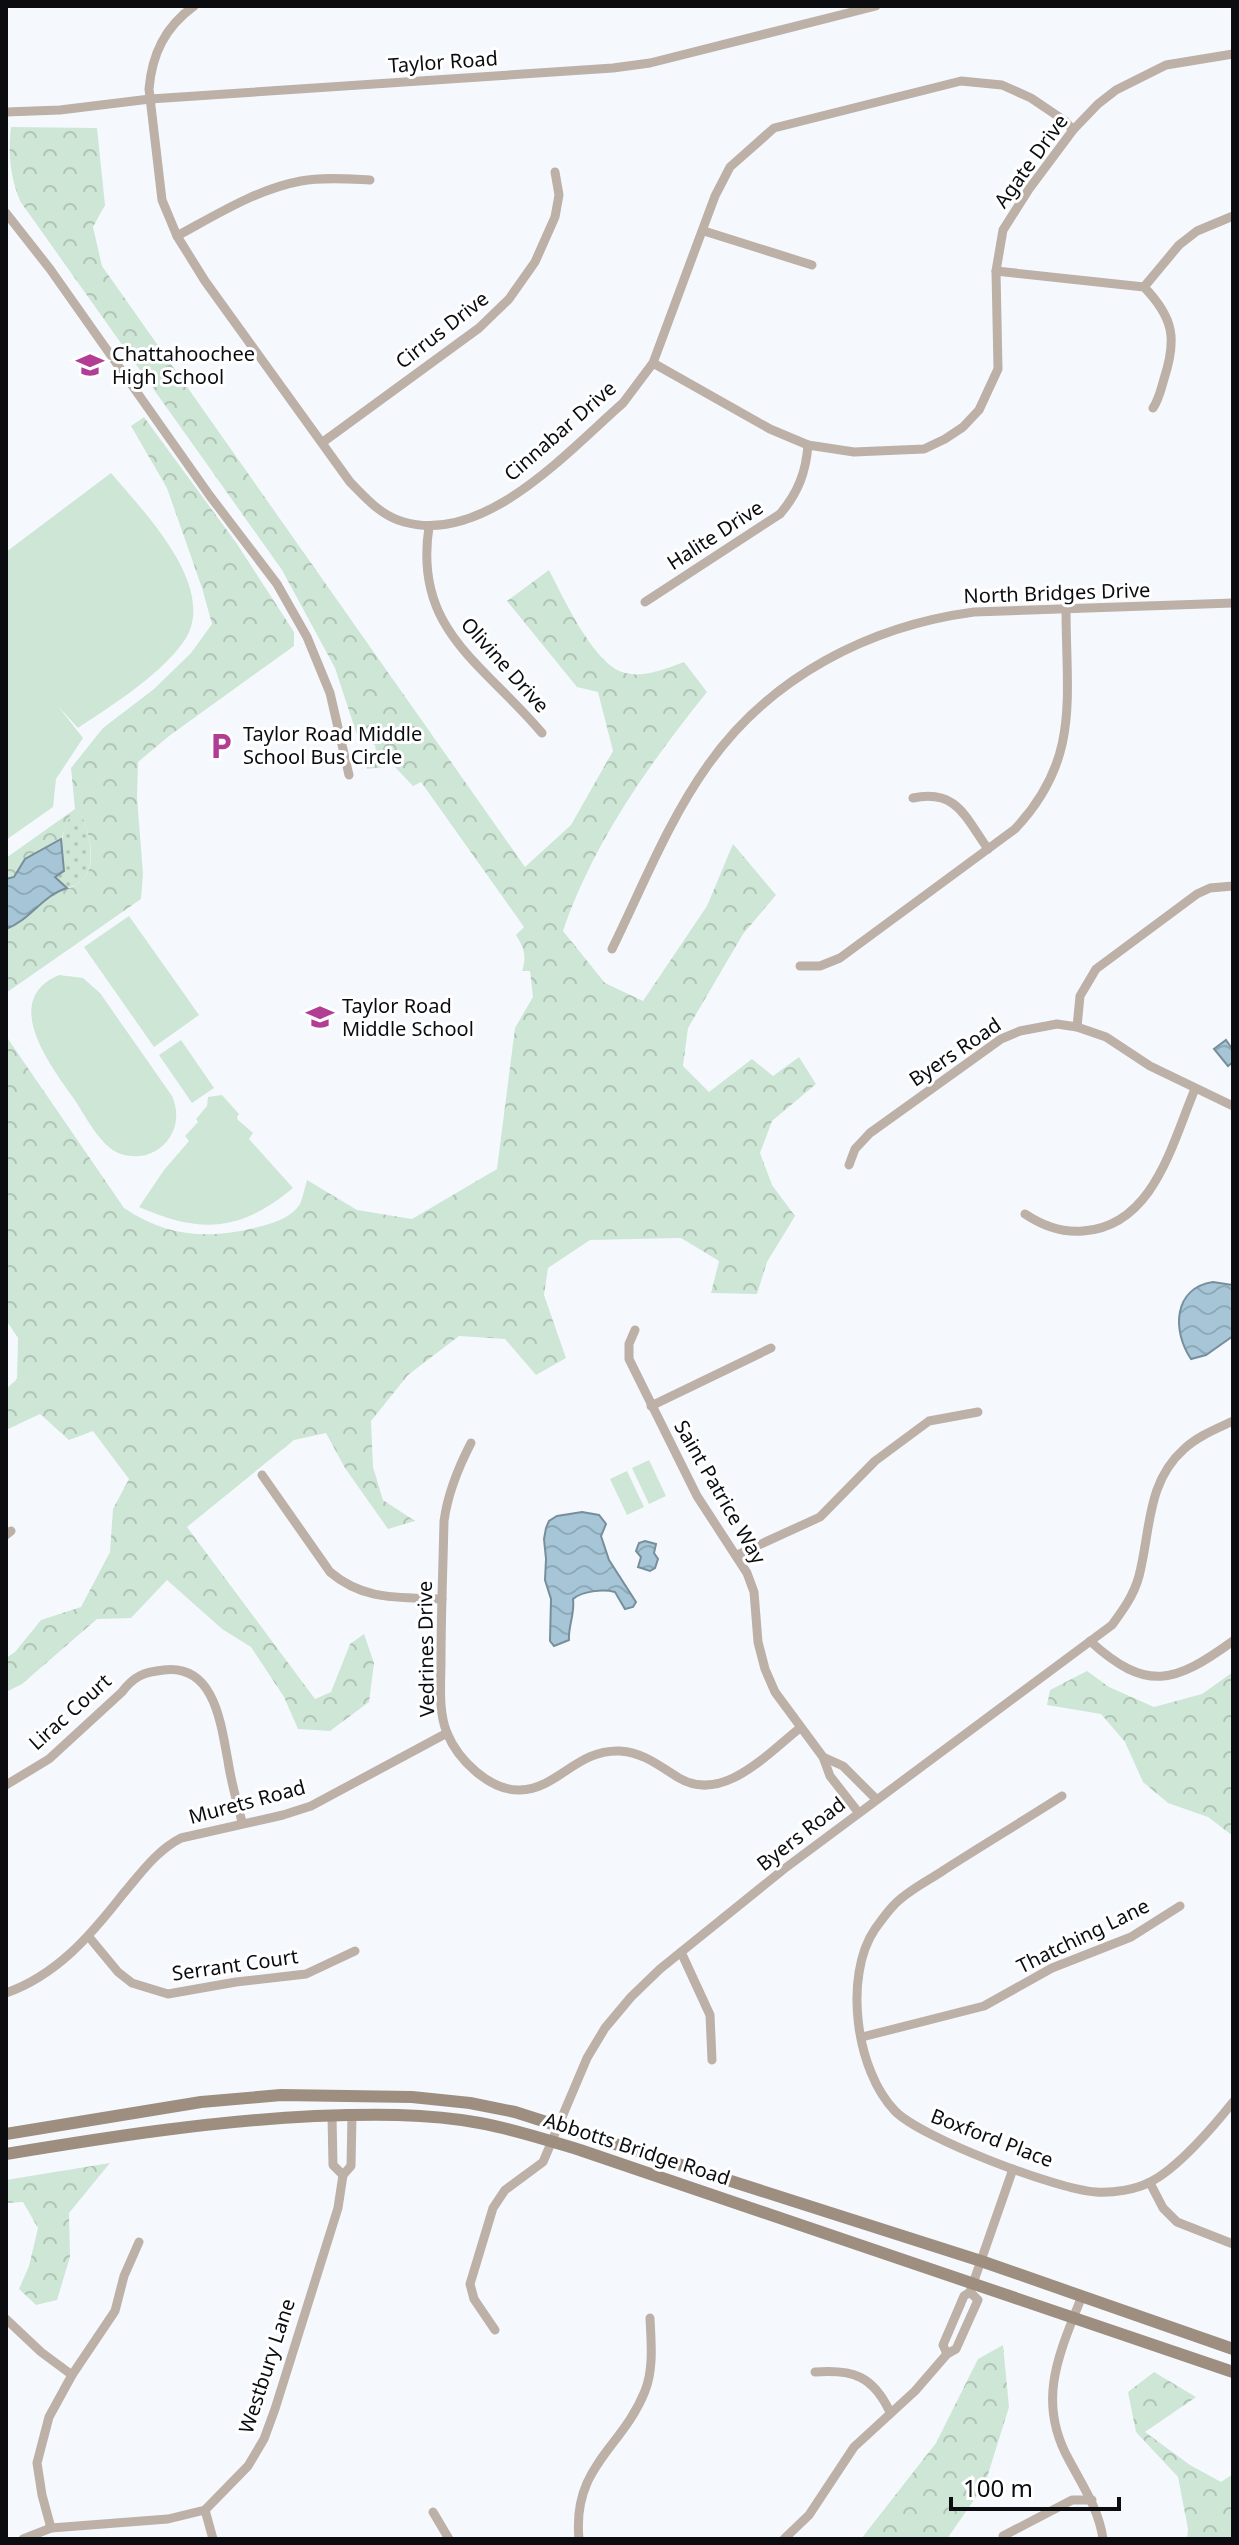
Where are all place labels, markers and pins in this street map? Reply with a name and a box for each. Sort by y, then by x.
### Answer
place label: Chattahoochee High School [112,340,255,390]
school or university icon: Chattahoochee High School [75,350,105,380]
place label: Taylor Road Middle School Bus Circle [243,720,422,770]
parking icon: Taylor Road Middle School Bus Circle [206,731,236,761]
place label: Taylor Road Middle School [342,992,474,1042]
school or university icon: Taylor Road Middle School [305,1002,335,1032]

